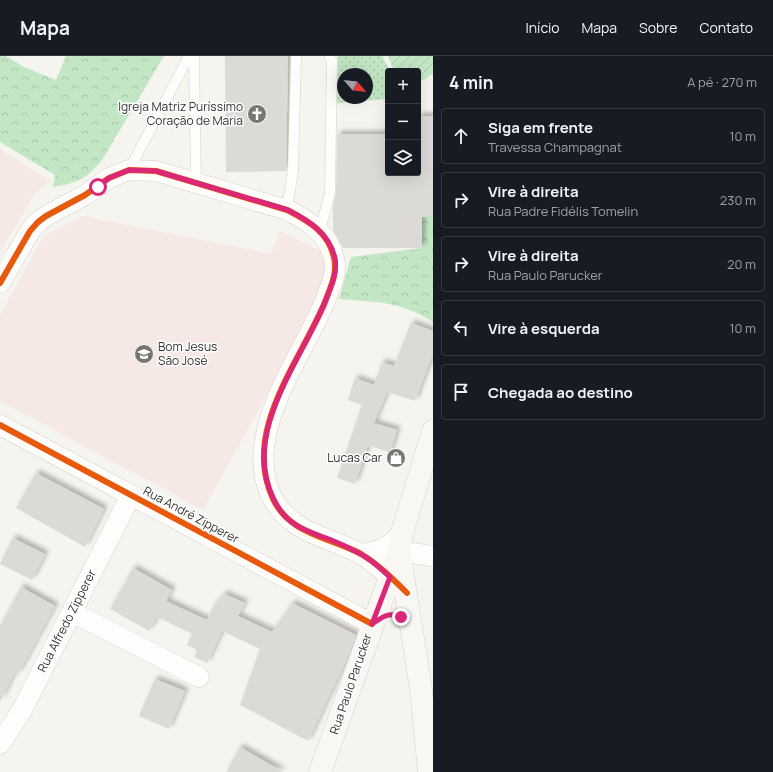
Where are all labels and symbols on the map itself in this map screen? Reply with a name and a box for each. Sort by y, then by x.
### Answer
north arrow [337,68,373,104]
place label: Igreja Matriz Puríssimo Coração de Maria [118,98,243,129]
church icon: Igreja Matriz Puríssimo Coração de Maria [246,103,268,125]
route start [89,178,107,196]
place label: Bom Jesus São José [158,338,217,369]
school or university icon: Bom Jesus São José [133,343,155,365]
shop icon: Lucas Car [385,447,407,469]
place label: Lucas Car [327,449,383,466]
street label: Rua André Zipperer [140,482,243,547]
street label: Rua Alfredo Zipperer [33,566,100,675]
route end [392,608,410,626]
street label: Rua Paulo Parucker [325,630,376,737]

